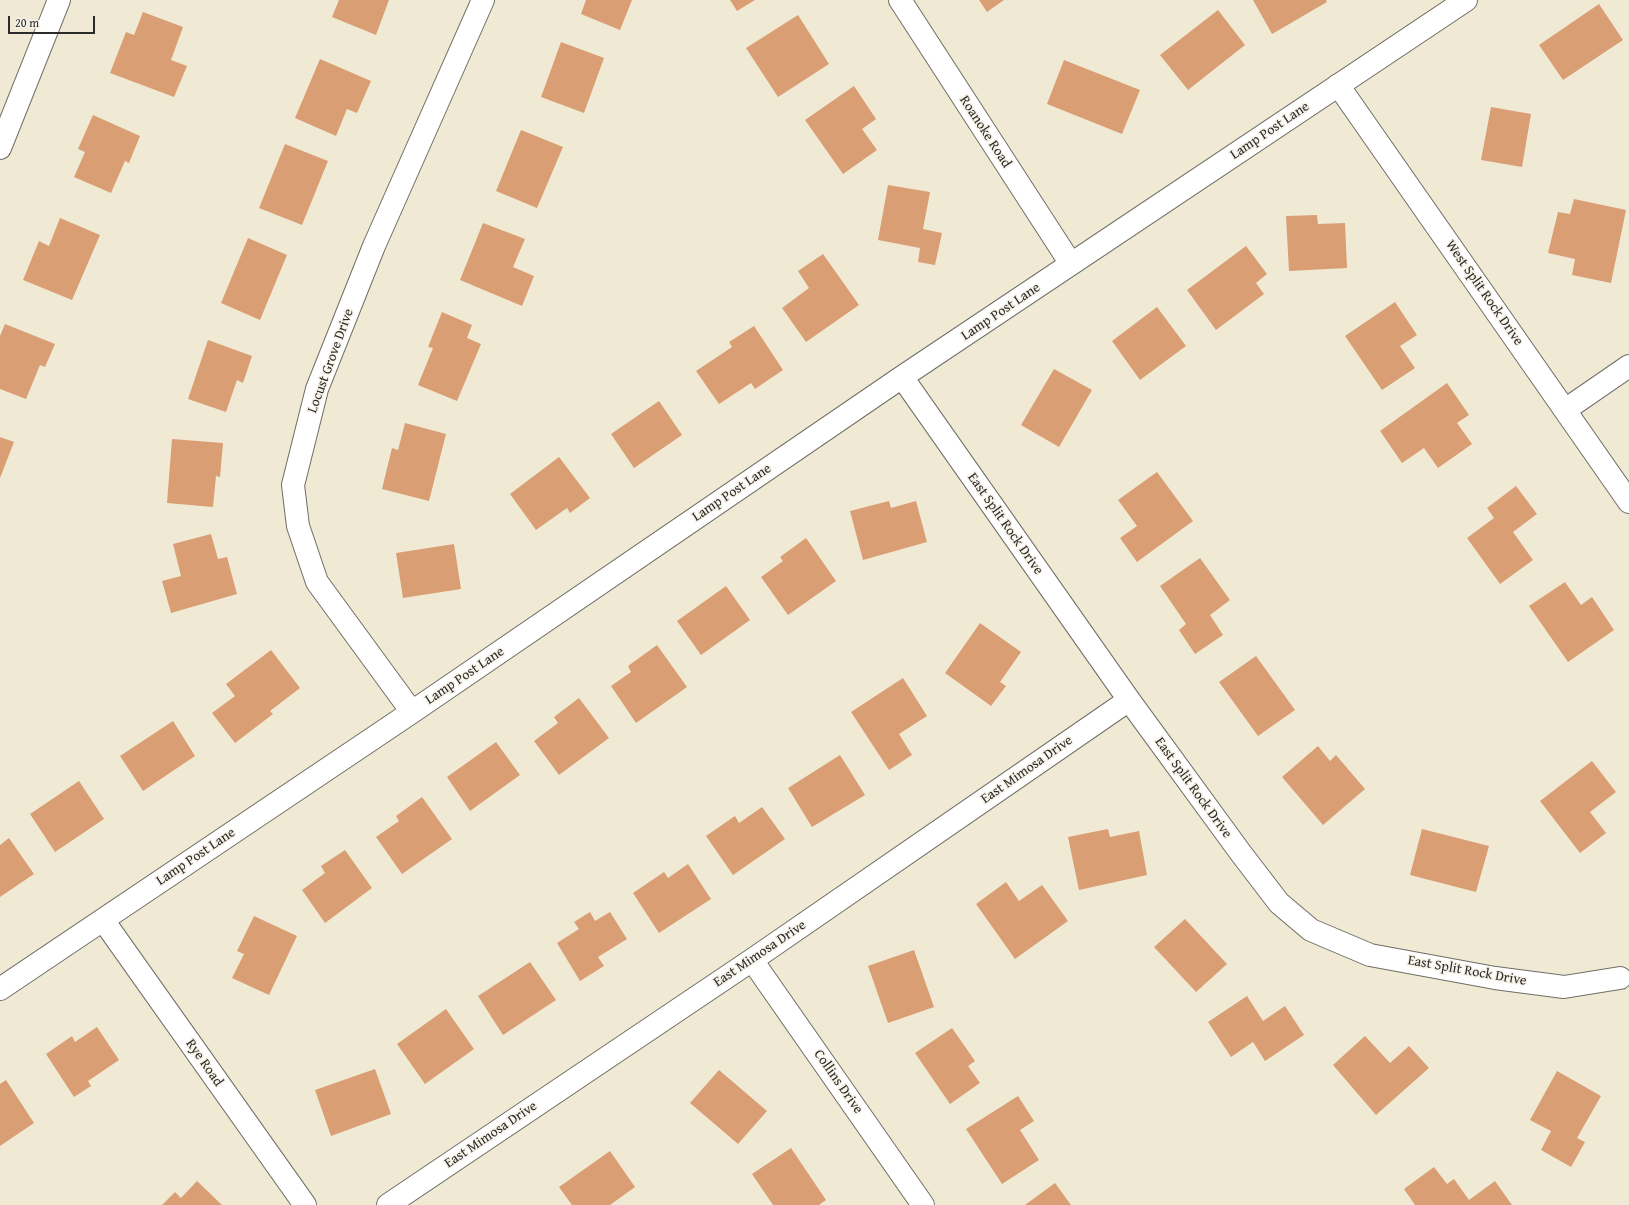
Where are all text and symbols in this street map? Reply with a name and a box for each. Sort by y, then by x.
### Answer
scale bar [10,8,97,34]
text: 20 m [15,14,39,31]
street label: Roanoke Road [955,93,1015,171]
street label: Lamp Post Lane [1227,98,1313,164]
street label: West Split Rock Drive [1441,237,1527,349]
street label: Lamp Post Lane [958,279,1044,345]
street label: Locust Grove Drive [304,307,358,415]
street label: Lamp Post Lane [689,460,775,526]
street label: East Split Rock Drive [964,470,1046,578]
street label: Lamp Post Lane [422,643,508,709]
street label: East Mimosa Drive [978,732,1076,808]
street label: East Split Rock Drive [1151,734,1235,842]
street label: Lamp Post Lane [153,824,239,890]
street label: East Mimosa Drive [711,917,809,991]
street label: East Split Rock Drive [1406,952,1528,990]
street label: Rye Road [182,1036,226,1090]
street label: Collins Drive [810,1047,866,1117]
street label: East Mimosa Drive [442,1098,540,1172]

